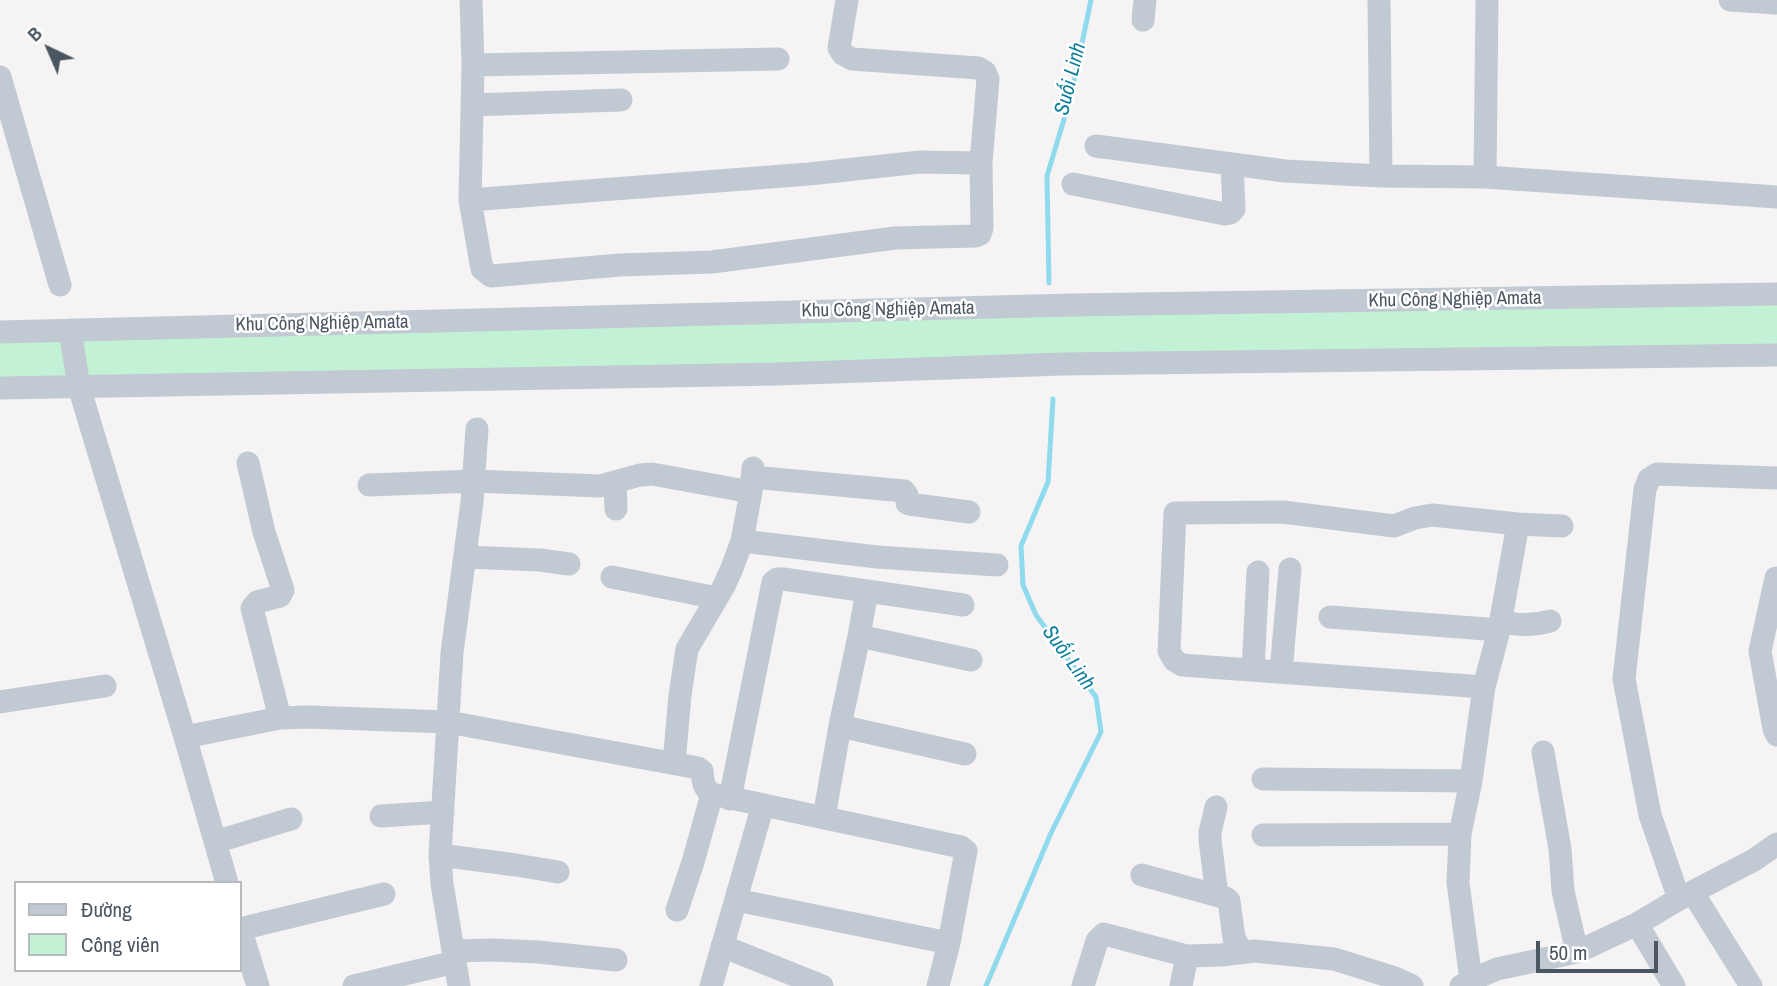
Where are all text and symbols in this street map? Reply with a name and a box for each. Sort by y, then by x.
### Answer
north arrow [14,14,84,84]
text: B [21,21,47,47]
water label: Suối Linh [1050,40,1092,118]
street label: Khu Công Nghiệp Amata [1368,287,1542,313]
street label: Khu Công Nghiệp Amata [801,297,975,323]
street label: Khu Công Nghiệp Amata [235,311,409,337]
water label: Suối Linh [1036,621,1100,695]
legend [14,881,242,972]
text: Đường [81,895,132,924]
scale bar [1539,926,1662,970]
text: Công viên [81,930,160,959]
text: 50 m [1549,938,1587,967]

